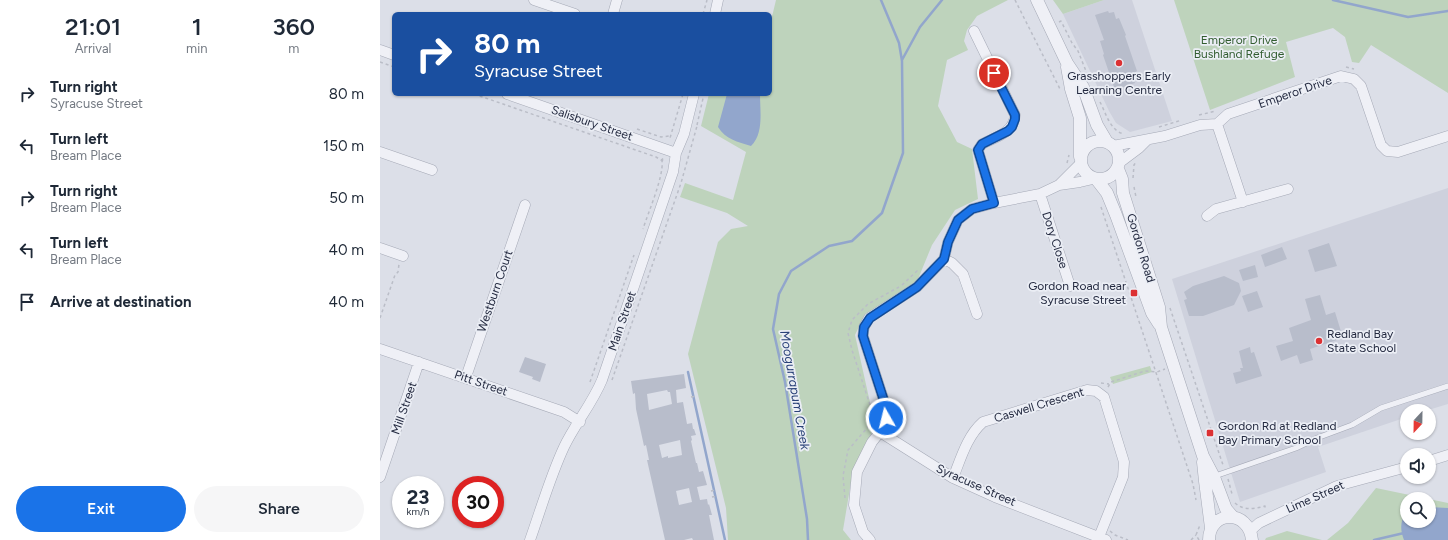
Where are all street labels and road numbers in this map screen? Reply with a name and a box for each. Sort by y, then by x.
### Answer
street label: Emperor Drive [1256,73,1334,111]
street label: Salisbury Street [549,103,635,144]
street label: Dory Close [1039,210,1071,271]
street label: Gordon Road [1124,212,1158,284]
street label: Westburn Court [474,248,516,334]
street label: Main Street [605,289,639,353]
street label: Pitt Street [453,367,510,399]
street label: Mill Street [388,379,420,436]
street label: Caswell Crescent [992,384,1086,425]
street label: Syracuse Street [934,461,1018,509]
street label: Lime Street [1284,478,1347,516]

